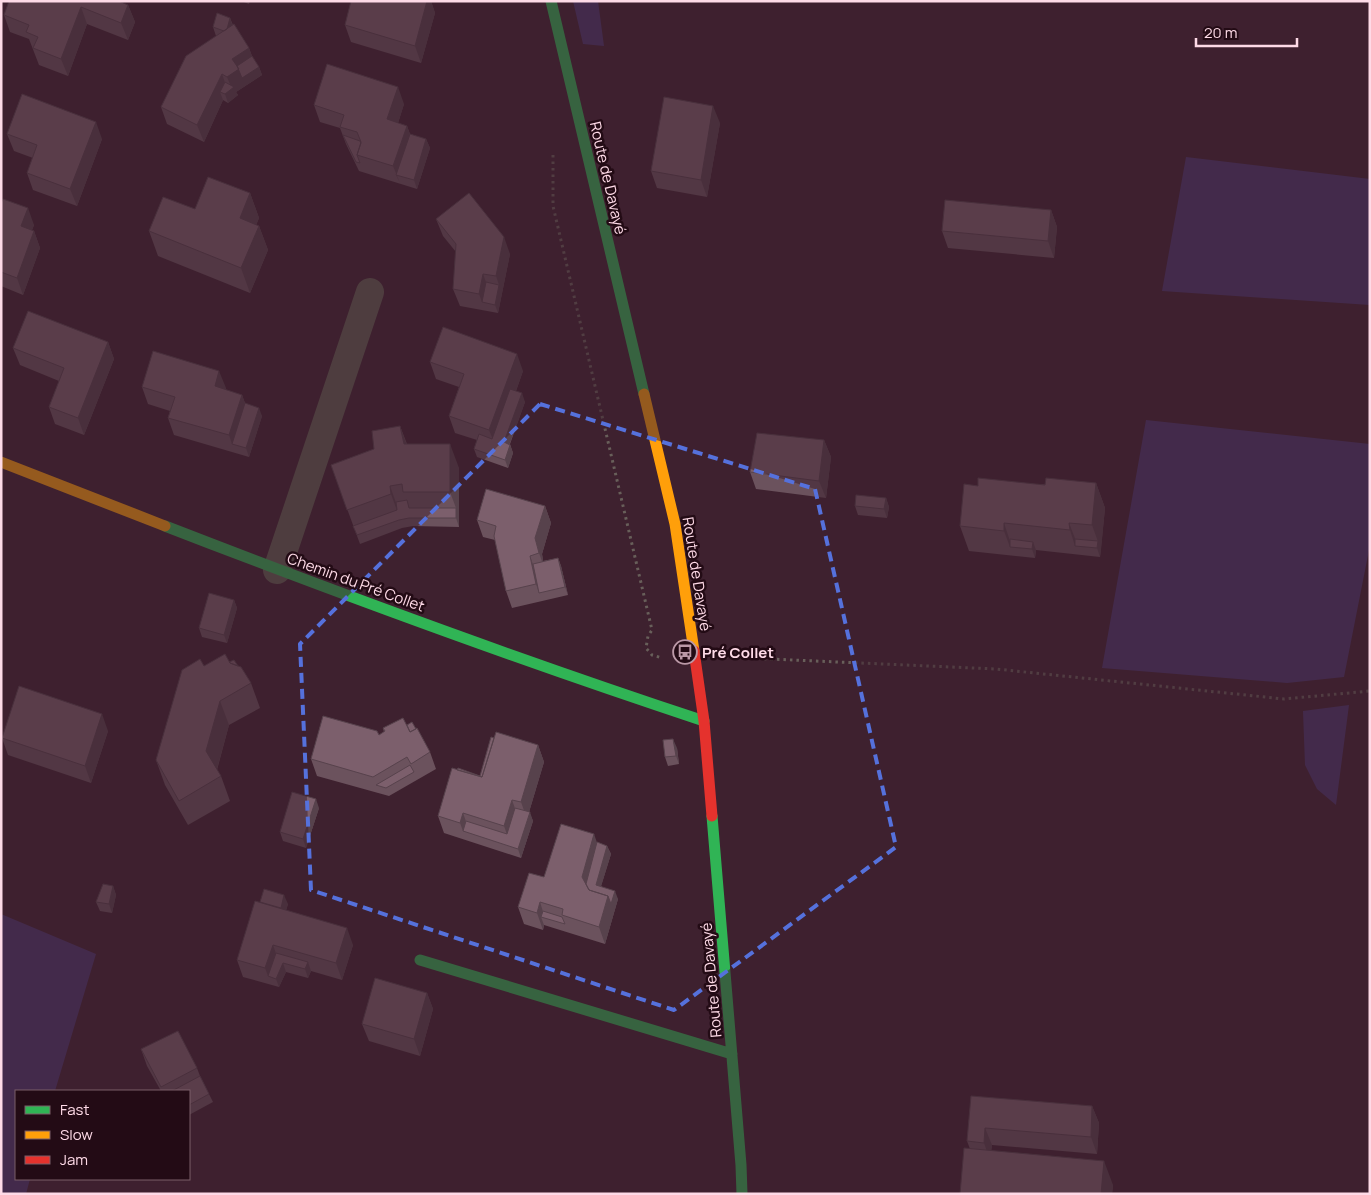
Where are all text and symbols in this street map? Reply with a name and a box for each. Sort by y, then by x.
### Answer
scale bar [1196,15,1297,47]
text: 20 m [1204,22,1237,43]
street label: Route de Davayé [585,120,631,237]
street label: Route de Davayé [678,515,716,633]
street label: Chemin du Pré Collet [284,547,428,617]
bus stop icon: Pré Collet [672,639,698,665]
place label: Pré Collet [702,642,774,663]
street label: Route de Davayé [695,921,726,1038]
legend [15,1090,190,1180]
text: Fast [60,1099,89,1120]
text: Slow [60,1124,93,1145]
text: Jam [60,1149,88,1170]

